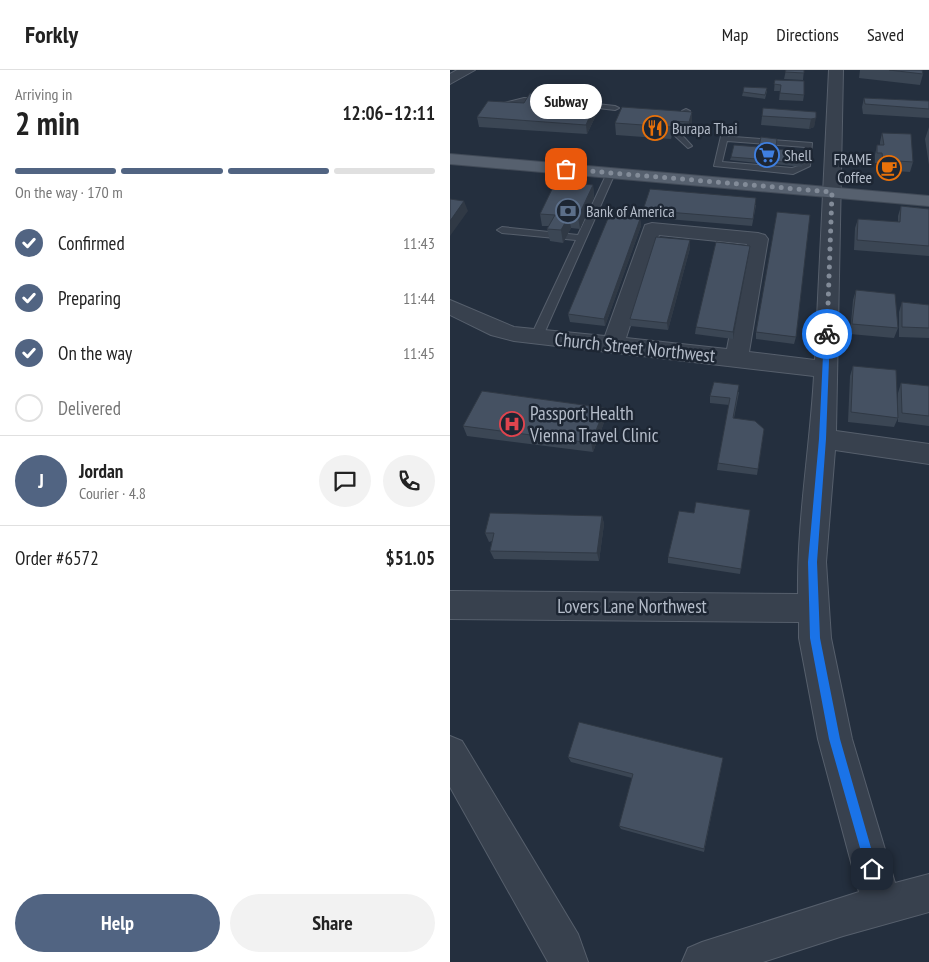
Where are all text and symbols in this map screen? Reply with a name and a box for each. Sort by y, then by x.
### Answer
text: Forkly [25,19,78,50]
text: Map [722,23,748,46]
text: Directions [776,23,839,46]
text: Saved [867,23,904,46]
text: Arriving in [15,84,72,104]
callout: Subway [530,84,602,119]
text: Subway [544,91,588,111]
text: 12:06–12:11 [342,101,435,125]
text: 2 min [15,102,80,144]
restaurant icon: Burapa Thai [642,115,668,141]
place label: Burapa Thai [672,118,738,138]
supermarket icon: Shell [754,142,780,168]
place label: Shell [784,145,812,165]
pin [545,148,587,190]
place label: FRAME Coffee [833,149,872,187]
icon: bag [552,155,580,183]
cafe icon: FRAME Coffee [876,155,902,181]
text: On the way · 170 m [15,182,123,202]
bank icon: Bank of America [555,198,581,224]
place label: Bank of America [586,201,675,221]
icon: check [15,229,43,257]
text: Confirmed [58,231,125,255]
text: 11:43 [403,233,435,253]
icon: check [15,284,43,312]
text: Preparing [58,286,121,310]
text: 11:44 [403,288,435,308]
courier [802,309,852,359]
icon: bike [813,320,841,348]
street label: Church Street Northwest [554,327,717,367]
icon: check [15,339,43,367]
text: On the way [58,341,132,365]
text: 11:45 [403,343,435,363]
text: Delivered [58,396,121,420]
place label: Passport Health Vienna Travel Clinic [529,401,659,447]
hospital icon: Passport Health Vienna Travel Clinic [499,411,525,437]
button: chat [319,455,371,507]
button: phone [383,455,435,507]
text: Jordan [79,459,123,483]
text: J [38,469,44,493]
text: Courier · 4.8 [79,483,146,503]
text: Order #6572 [15,546,99,570]
text: $51.05 [386,546,435,570]
street label: Lovers Lane Northwest [557,594,708,618]
pin [851,848,893,890]
icon: home [858,855,886,883]
button: Help [15,894,220,952]
button: Share [230,894,435,952]

